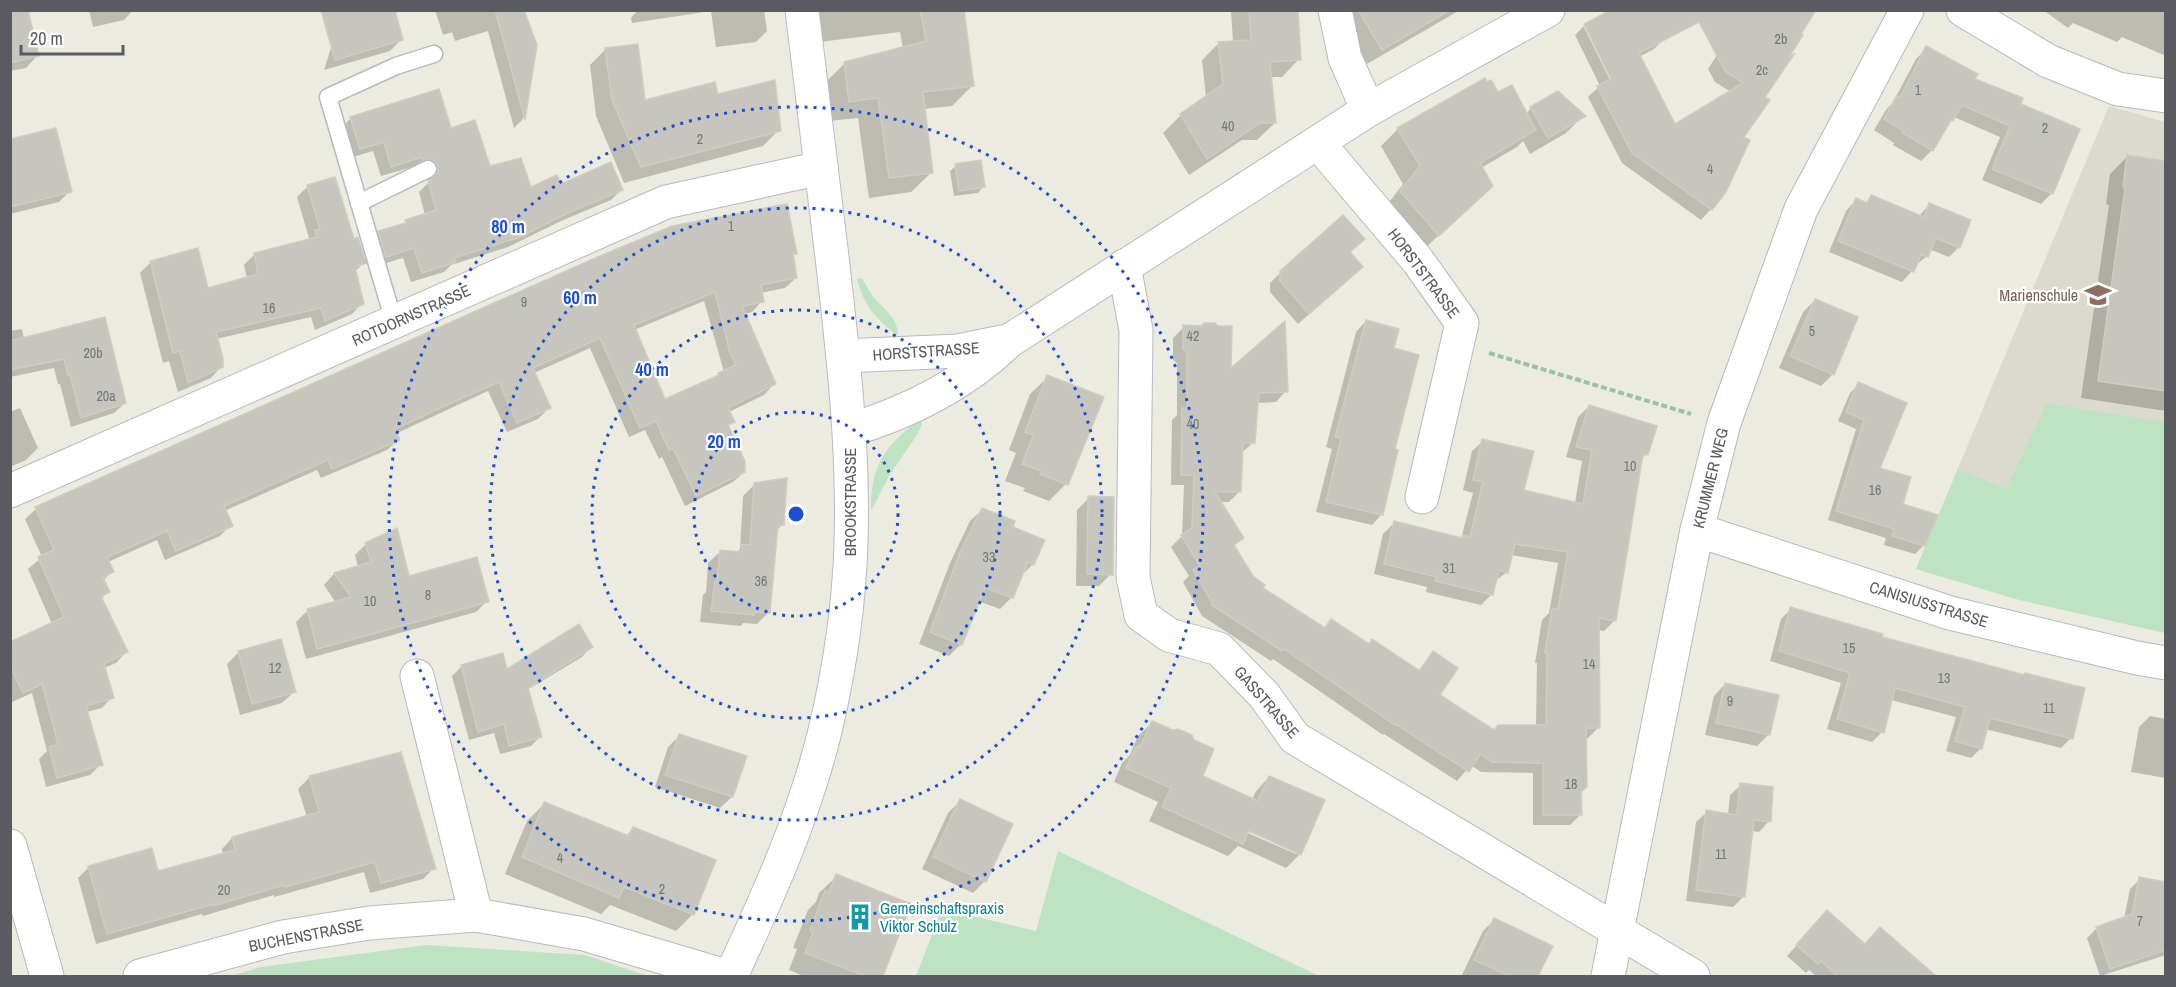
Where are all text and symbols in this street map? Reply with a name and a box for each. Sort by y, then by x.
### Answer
scale bar [21,18,123,56]
text: 20 m [30,26,63,51]
house number: 2b [1775,30,1787,48]
house number: 2c [1756,61,1768,79]
house number: 1 [1915,81,1922,99]
house number: 40 [1222,117,1234,135]
house number: 2 [2042,119,2048,137]
house number: 2 [697,130,703,148]
house number: 4 [1707,160,1714,178]
text: 80 m [491,214,525,239]
house number: 1 [728,217,735,235]
street label: HORSTSTRASSE [1383,224,1465,322]
street label: ROTDORNSTRASSE [348,279,474,351]
school or university icon: Marienschule [2083,280,2113,310]
place label: Marienschule [1999,284,2078,306]
text: 60 m [563,285,597,310]
house number: 9 [521,293,527,311]
house number: 16 [263,299,275,317]
house number: 5 [1809,322,1815,340]
house number: 42 [1187,327,1199,345]
street label: HORSTSTRASSE [872,336,980,366]
house number: 20b [83,344,103,362]
text: 40 m [635,357,669,382]
house number: 20a [96,387,116,405]
house number: 40 [1187,415,1199,433]
street label: KRUMMER WEG [1687,425,1733,531]
text: 20 m [707,429,741,454]
street label: BROOKSTRASSE [839,448,861,556]
house number: 10 [1624,457,1636,475]
house number: 16 [1869,481,1881,499]
centre of rings [786,504,806,524]
house number: 33 [983,548,995,566]
house number: 31 [1443,559,1456,577]
house number: 36 [755,572,767,590]
street label: CANISIUSSTRASSE [1867,575,1991,633]
house number: 8 [425,586,431,604]
house number: 10 [364,592,376,610]
house number: 15 [1843,639,1855,657]
house number: 14 [1583,655,1596,673]
house number: 12 [269,659,281,677]
street label: GASSTRASSE [1230,661,1304,743]
house number: 13 [1938,669,1950,687]
house number: 9 [1727,692,1733,710]
house number: 11 [2043,699,2056,717]
house number: 18 [1565,775,1577,793]
house number: 11 [1715,845,1728,863]
house number: 4 [557,849,564,867]
house number: 2 [659,880,665,898]
house number: 20 [218,881,230,899]
place label: Gemeinschaftspraxis Viktor Schulz [880,897,1004,937]
building icon: Gemeinschaftspraxis Viktor Schulz [845,902,875,932]
house number: 7 [2137,912,2143,930]
street label: BUCHENSTRASSE [247,913,365,957]

